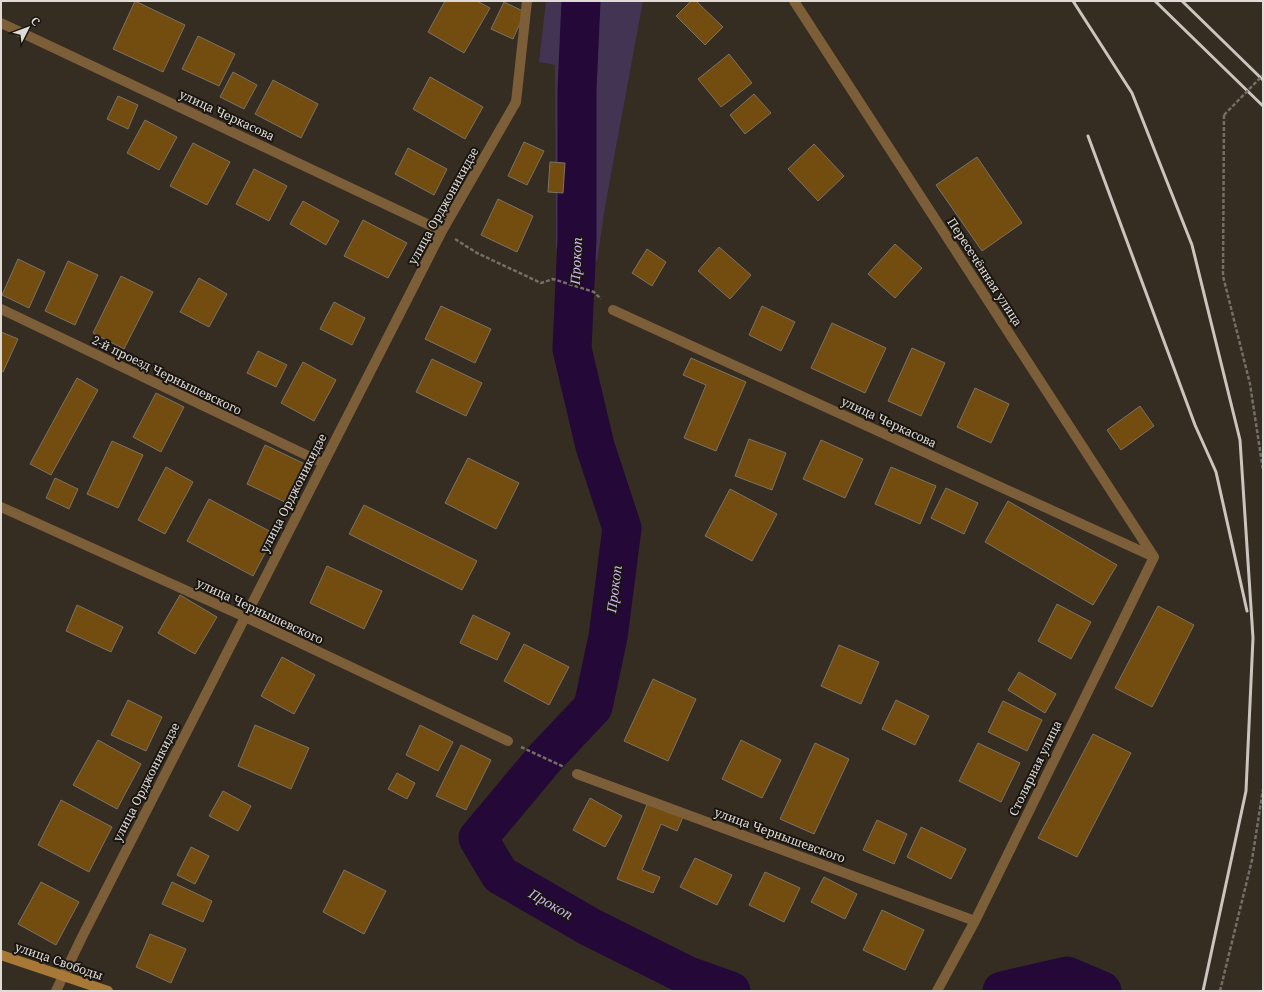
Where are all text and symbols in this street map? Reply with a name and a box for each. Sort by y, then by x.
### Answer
north arrow [8,8,48,48]
text: С [28,13,44,29]
street label: улица Черкасова [176,85,278,145]
street label: улица Орджоникидзе [404,144,482,268]
street label: Пересечённая улица [944,214,1027,330]
water label: Прокоп [566,237,586,286]
street label: 2-й проезд Чернышевского [89,331,245,419]
street label: улица Черкасова [838,392,940,452]
street label: улица Орджоникидзе [256,431,330,555]
water label: Прокоп [602,564,626,615]
street label: улица Чернышевского [194,574,326,648]
street label: Столярная улица [1004,717,1066,819]
street label: улица Орджоникидзе [109,720,183,844]
street label: улица Чернышевского [712,803,848,867]
water label: Прокоп [525,884,576,924]
street label: улица Свободы [13,938,106,984]

